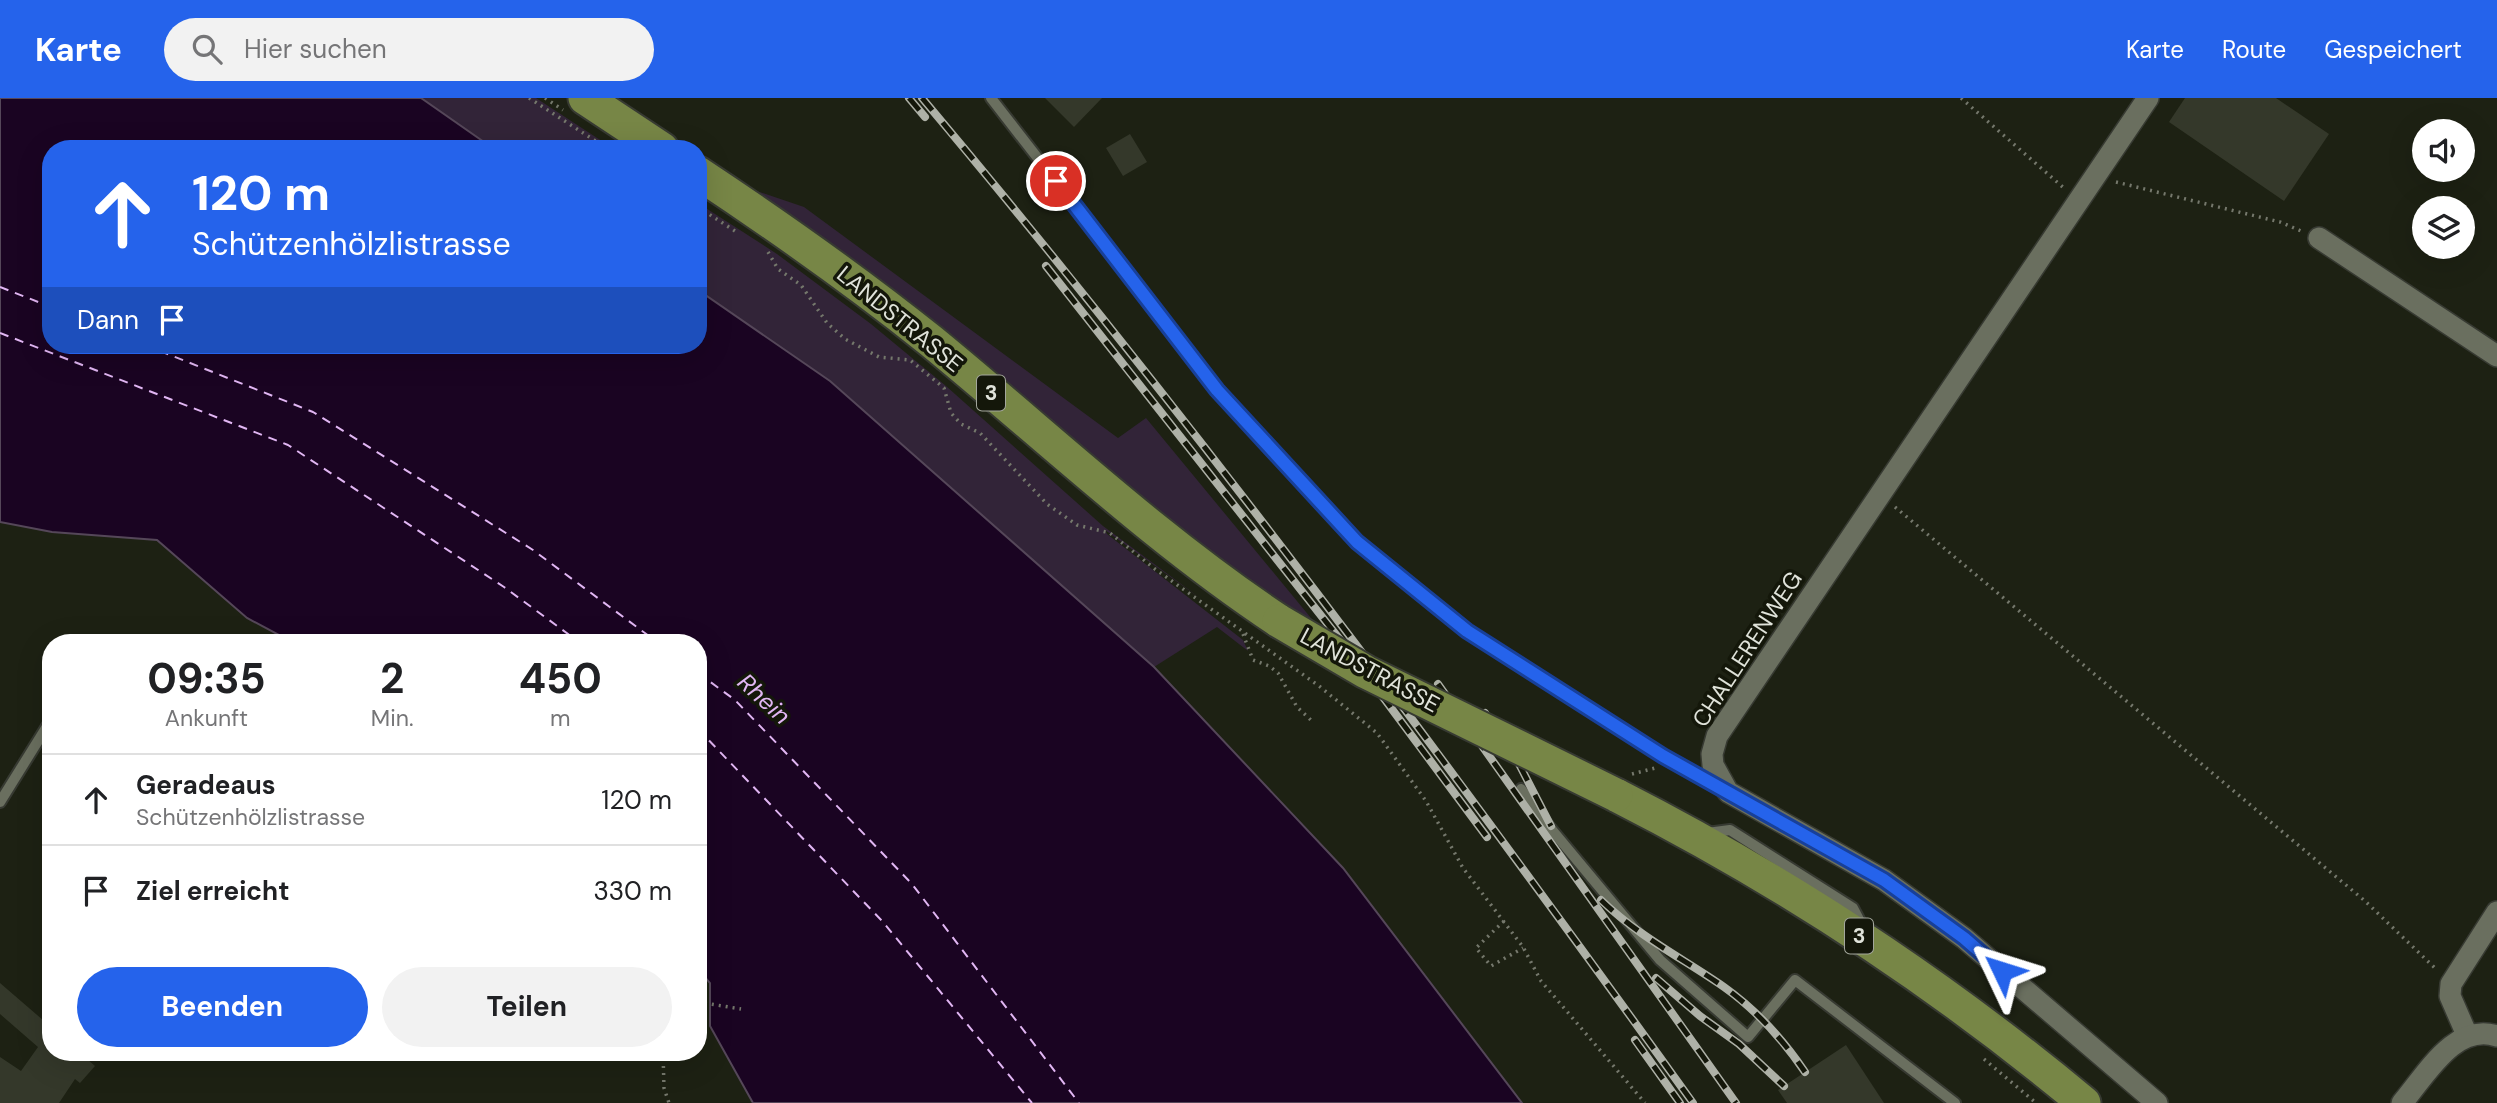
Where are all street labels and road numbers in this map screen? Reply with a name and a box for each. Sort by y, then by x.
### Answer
street label: LANDSTRASSE [831,259,969,379]
road number: 3 [977,376,1005,410]
street label: CHALLERENWEG [1685,565,1809,733]
street label: LANDSTRASSE [1295,621,1445,719]
road number: 3 [1845,918,1873,954]

